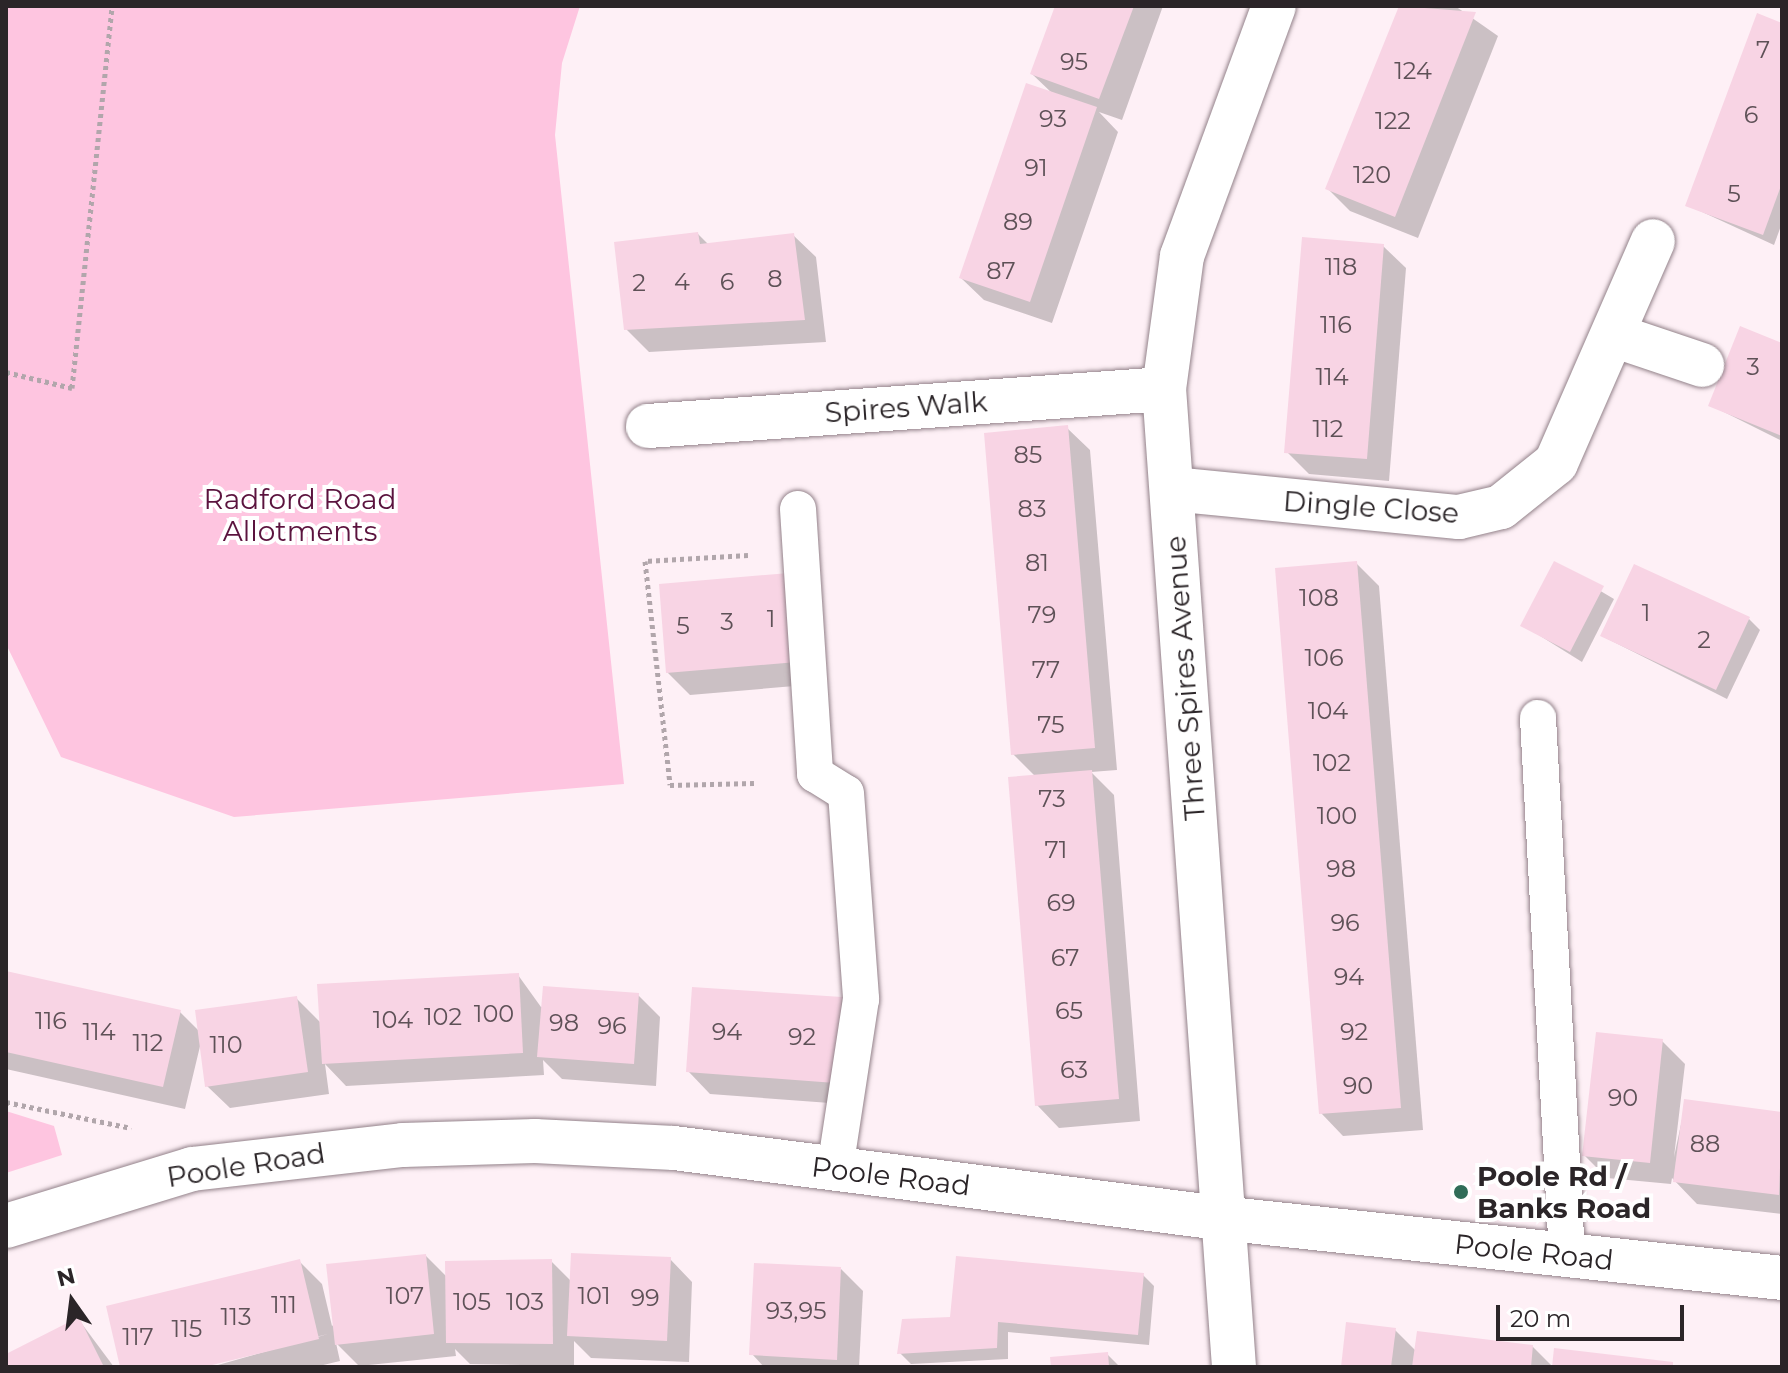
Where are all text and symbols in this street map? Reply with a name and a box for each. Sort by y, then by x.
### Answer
house number: 7 [1756,36,1770,64]
house number: 95 [1060,48,1088,76]
house number: 124 [1394,57,1432,85]
house number: 6 [1744,101,1758,129]
house number: 93 [1039,105,1067,133]
house number: 122 [1375,107,1411,135]
house number: 91 [1024,154,1048,182]
house number: 120 [1353,161,1391,189]
house number: 5 [1727,180,1741,208]
house number: 89 [1003,208,1033,236]
house number: 118 [1325,253,1357,281]
house number: 87 [986,257,1016,285]
house number: 8 [767,265,783,293]
house number: 4 [674,268,690,296]
house number: 6 [720,268,734,296]
house number: 2 [632,269,646,297]
house number: 116 [1320,311,1352,339]
house number: 3 [1746,353,1760,381]
house number: 114 [1315,363,1349,391]
street label: Spires Walk [824,385,988,429]
house number: 112 [1313,415,1343,443]
house number: 85 [1014,441,1042,469]
park label: Radford Road Allotments [204,482,396,548]
street label: Dingle Close [1282,484,1460,530]
house number: 83 [1018,495,1046,523]
street label: Three Spires Avenue [1158,535,1212,821]
house number: 81 [1025,549,1049,577]
house number: 108 [1299,584,1339,612]
house number: 1 [1642,599,1650,627]
house number: 79 [1028,601,1056,629]
house number: 1 [767,605,775,633]
house number: 3 [720,608,734,636]
house number: 5 [676,612,690,640]
house number: 2 [1697,626,1711,654]
house number: 106 [1304,644,1344,672]
house number: 77 [1032,656,1060,684]
house number: 104 [1308,697,1348,725]
house number: 75 [1037,711,1065,739]
house number: 102 [1313,749,1351,777]
house number: 73 [1038,785,1066,813]
house number: 100 [1317,802,1357,830]
house number: 71 [1044,836,1068,864]
house number: 98 [1326,855,1356,883]
house number: 69 [1046,889,1076,917]
house number: 96 [1330,909,1360,937]
house number: 67 [1051,944,1079,972]
house number: 94 [1334,963,1364,991]
house number: 65 [1055,997,1083,1025]
house number: 100 [474,1000,514,1028]
house number: 102 [424,1003,462,1031]
house number: 104 [373,1006,413,1034]
house number: 116 [35,1007,67,1035]
house number: 98 [549,1009,579,1037]
house number: 96 [597,1012,627,1040]
house number: 114 [82,1018,116,1046]
house number: 94 [712,1018,742,1046]
house number: 92 [1340,1018,1368,1046]
house number: 92 [788,1023,816,1051]
house number: 112 [133,1029,163,1057]
house number: 110 [209,1031,243,1059]
house number: 63 [1060,1056,1088,1084]
house number: 90 [1343,1072,1373,1100]
house number: 90 [1608,1084,1638,1112]
house number: 88 [1690,1130,1720,1158]
street label: Poole Road [164,1136,328,1194]
street label: Poole Road [810,1150,972,1202]
place label: Poole Rd / Banks Road [1477,1159,1651,1225]
marker: Poole Rd / Banks Road [1452,1183,1470,1201]
street label: Poole Road [1453,1227,1615,1277]
north arrow [32,1261,112,1341]
text: N [54,1262,78,1292]
house number: 107 [386,1282,424,1310]
house number: 101 [577,1282,611,1310]
house number: 99 [630,1284,660,1312]
house number: 105 [453,1288,491,1316]
house number: 103 [506,1288,544,1316]
scale bar [1500,1289,1688,1339]
house number: 111 [271,1291,297,1319]
house number: 93,95 [765,1297,827,1325]
house number: 113 [221,1303,251,1331]
text: 20 m [1510,1304,1571,1333]
house number: 115 [172,1315,202,1343]
house number: 117 [122,1323,154,1351]

